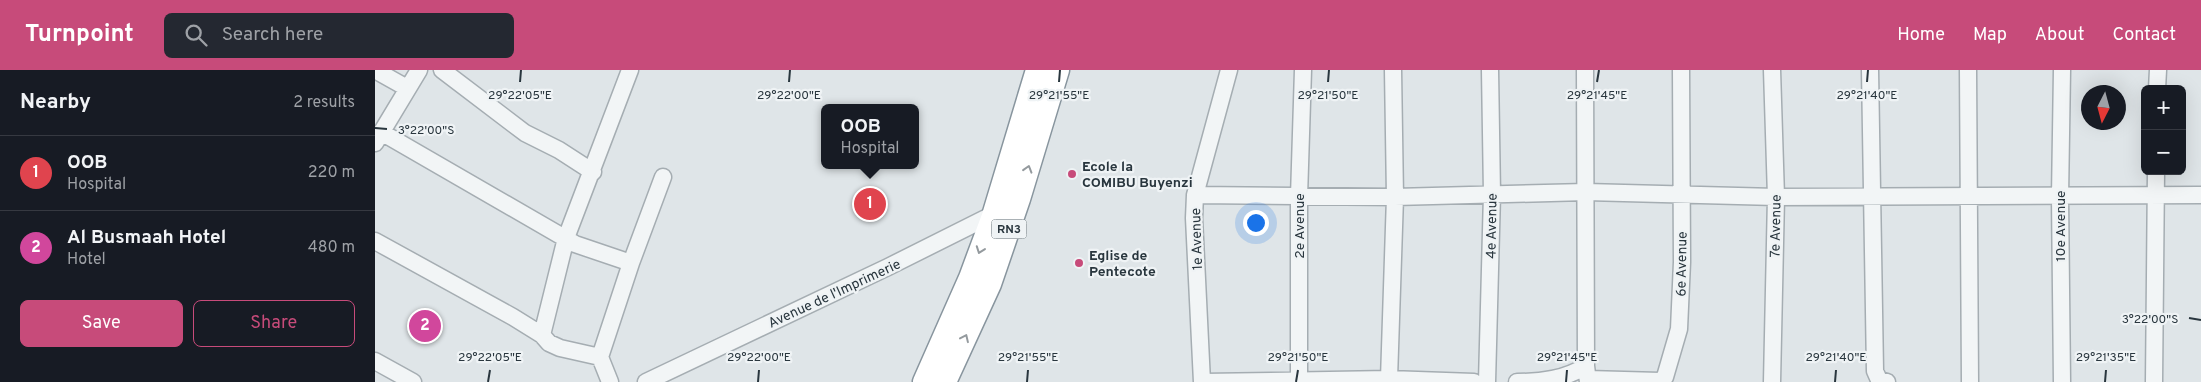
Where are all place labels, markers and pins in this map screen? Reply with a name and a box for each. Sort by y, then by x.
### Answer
place label: Ecole la COMIBU Buyenzi [1082,159,1193,192]
marker: Ecole la COMIBU Buyenzi [1066,168,1078,180]
pin: 1 [854,185,886,223]
place label: Eglise de Pentecote [1089,248,1156,281]
marker: Eglise de Pentecote [1073,257,1085,269]
pin: 2 [409,307,441,345]

